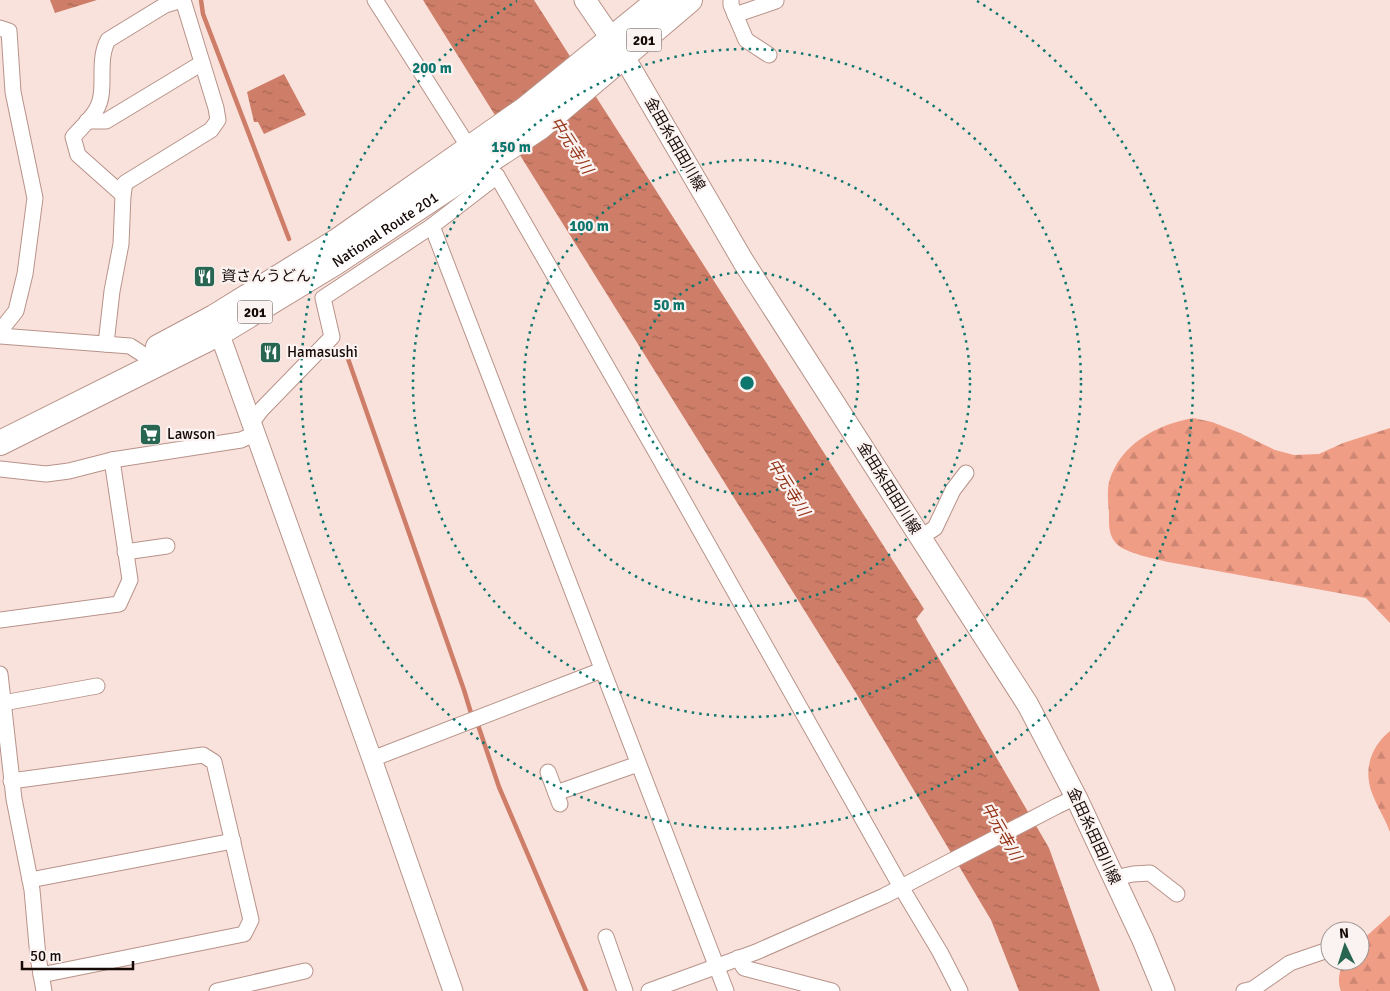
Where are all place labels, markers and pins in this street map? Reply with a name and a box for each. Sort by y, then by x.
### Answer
restaurant icon: 資さんうどん [193,264,217,288]
place label: 資さんうどん [221,267,311,285]
restaurant icon: Hamasushi [259,340,283,364]
place label: Hamasushi [287,343,358,361]
centre of rings [738,374,756,392]
supermarket icon: Lawson [139,422,163,446]
place label: Lawson [167,425,216,443]

